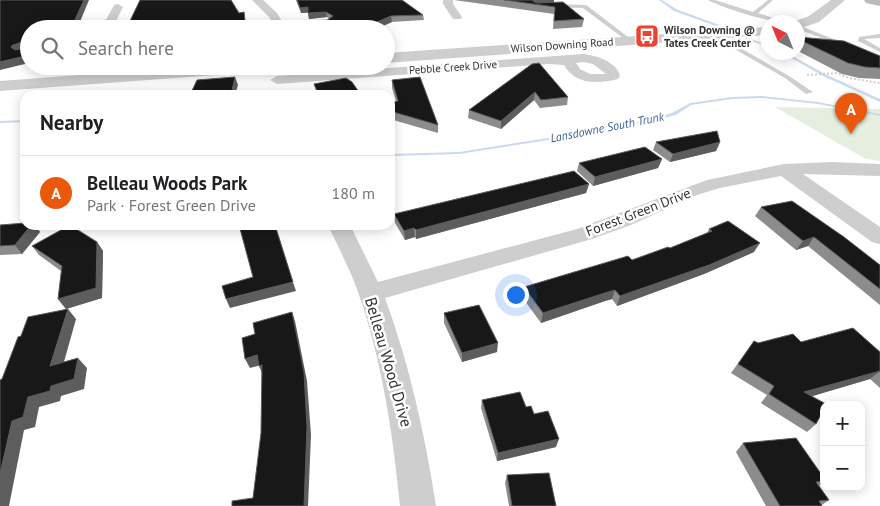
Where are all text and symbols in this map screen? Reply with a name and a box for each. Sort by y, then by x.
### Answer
north arrow [760,15,805,60]
search box [20,20,395,75]
bus stop icon: Wilson Downing @ Tates Creek Center [634,23,660,49]
place label: Wilson Downing @ Tates Creek Center [664,23,755,50]
icon: search [38,34,66,62]
street label: Wilson Downing Road [510,34,614,56]
text: Search here [78,36,174,60]
street label: Pebble Creek Drive [408,57,498,77]
pin: A [835,93,867,134]
text: Nearby [40,109,103,136]
water label: Lansdowne South Trunk [549,109,666,145]
text: Belleau Woods Park [87,171,247,195]
text: A [51,183,61,203]
text: 180 m [332,183,375,203]
street label: Forest Green Drive [583,184,693,240]
text: Park · Forest Green Drive [87,195,256,215]
your location [503,282,529,308]
street label: Belleau Wood Drive [361,295,417,429]
map controls [820,401,865,491]
button: + [820,401,865,446]
button: − [820,446,865,491]

